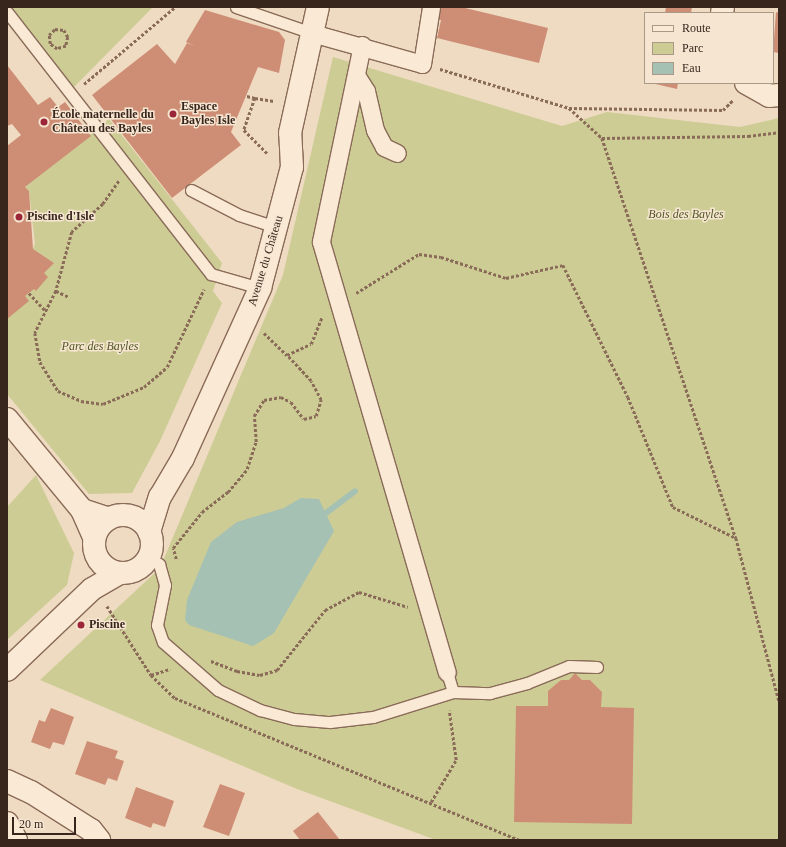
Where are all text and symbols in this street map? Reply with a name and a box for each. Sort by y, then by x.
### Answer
legend [644,12,774,84]
text: Route [682,21,711,35]
text: Parc [682,41,703,55]
text: Eau [682,61,701,75]
place label: Espace Bayles Isle [181,100,235,128]
place label: École maternelle du Château des Bayles [52,108,154,136]
marker: Espace Bayles Isle [168,109,178,119]
marker: École maternelle du Château des Bayles [39,117,49,127]
park label: Bois des Bayles [648,208,724,222]
place label: Piscine d'Isle [27,210,94,224]
marker: Piscine d'Isle [14,212,24,222]
street label: Avenue du Château [245,214,287,308]
park label: Parc des Bayles [62,340,138,354]
place label: Piscine [89,618,125,632]
marker: Piscine [76,620,86,630]
scale bar [14,809,78,835]
text: 20 m [19,817,43,831]

